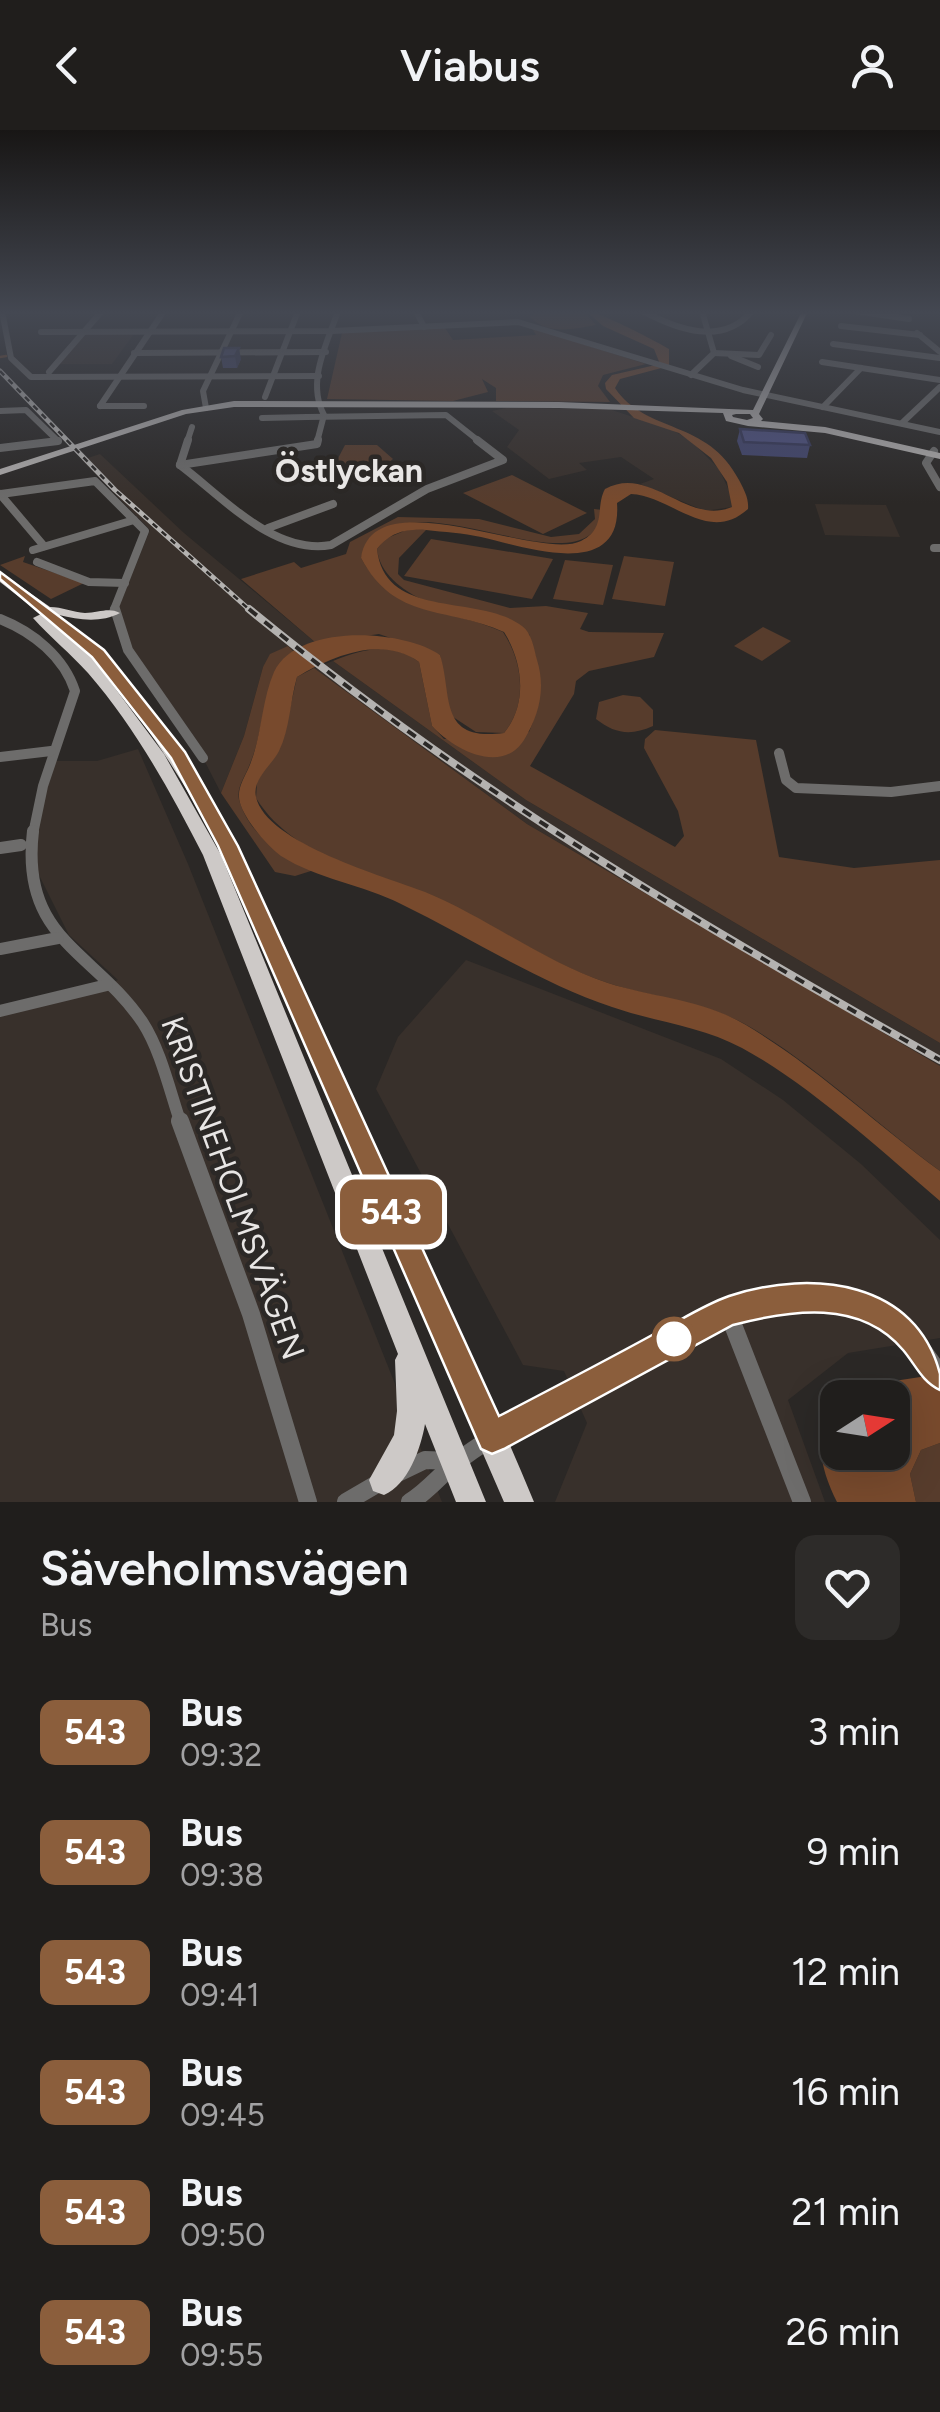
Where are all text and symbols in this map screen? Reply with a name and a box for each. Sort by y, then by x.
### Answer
icon: back [40,38,95,93]
text: Viabus [400,38,540,92]
icon: person [845,38,900,93]
district label: Östlyckan [275,451,423,490]
street label: KRISTINEHOLMSVÄGEN [153,1011,313,1365]
line badge: 543 [334,1180,448,1244]
text: 543 [360,1191,422,1233]
unlabelled marker [653,1318,695,1360]
north arrow [820,1380,910,1470]
map controls [820,1380,910,1470]
button: heart [795,1535,900,1640]
text: Säveholmsvägen [40,1539,409,1597]
text: Bus [40,1606,92,1644]
text: Bus [180,1690,243,1736]
text: 3 min [808,1709,900,1755]
text: 543 [64,1711,126,1753]
text: 09:32 [180,1736,262,1774]
text: Bus [180,1810,243,1856]
text: 9 min [807,1829,900,1875]
text: 543 [64,1831,126,1873]
text: 09:38 [180,1856,264,1894]
text: Bus [180,1930,243,1976]
text: 12 min [791,1949,900,1995]
text: 543 [64,1951,126,1993]
text: 09:41 [180,1976,260,2014]
text: Bus [180,2050,243,2096]
text: 16 min [791,2069,900,2115]
text: 543 [64,2071,126,2113]
text: 09:45 [180,2096,265,2134]
text: Bus [180,2170,243,2216]
text: 21 min [791,2189,900,2235]
text: 543 [64,2191,126,2233]
text: 09:50 [180,2216,266,2254]
text: Bus [180,2290,243,2336]
text: 26 min [786,2309,900,2355]
text: 543 [64,2311,126,2353]
text: 09:55 [180,2336,264,2374]

